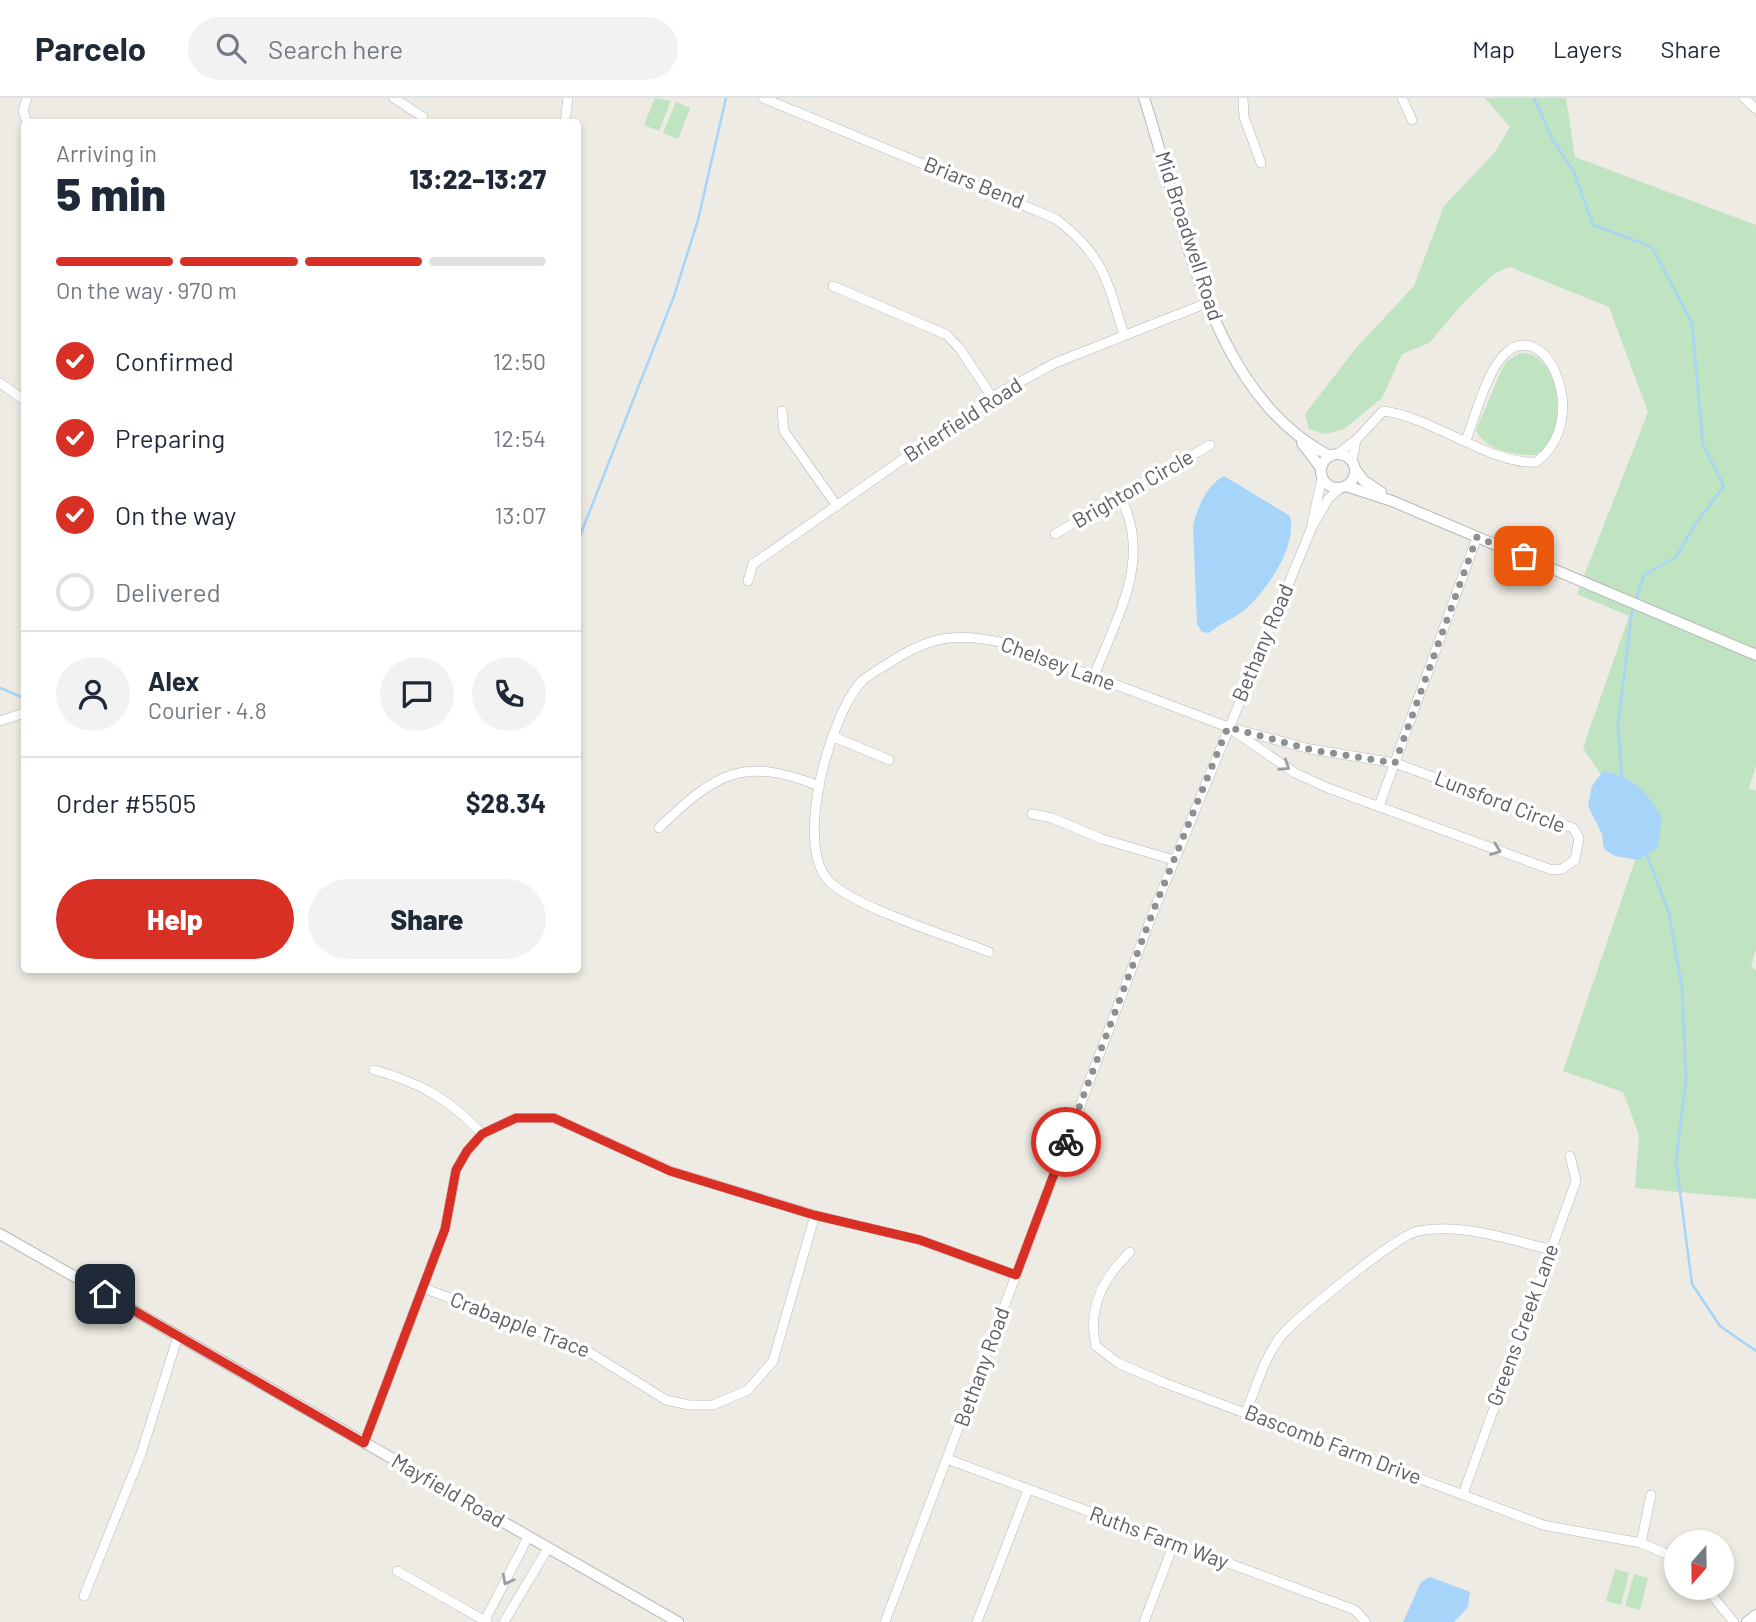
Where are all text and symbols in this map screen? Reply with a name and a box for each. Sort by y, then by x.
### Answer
search box [188,17,678,80]
text: Parcelo [35,28,146,68]
icon: search [212,29,250,67]
text: Search here [268,33,403,64]
text: Map [1472,34,1515,63]
text: Layers [1553,34,1622,63]
text: Share [1660,34,1721,63]
text: Arriving in [56,139,157,167]
street label: Mid Broadwell Road [1151,148,1230,323]
street label: Briars Bend [921,150,1028,213]
text: 13:22–13:27 [410,163,546,194]
text: 5 min [56,165,166,220]
text: On the way · 970 m [56,276,237,304]
icon: check [56,342,94,380]
text: Confirmed [115,345,234,376]
text: 12:50 [493,347,546,375]
street label: Brierfield Road [898,371,1026,466]
icon: check [56,419,94,457]
text: Preparing [115,422,225,453]
text: 12:54 [493,424,546,452]
street label: Brighton Circle [1067,443,1197,532]
icon: check [56,496,94,534]
text: On the way [115,499,236,530]
text: 13:07 [494,501,546,529]
pin [1494,526,1554,586]
icon: bag [1505,537,1543,575]
text: Delivered [115,576,221,607]
street label: Bethany Road [1226,580,1298,705]
street label: Chelsey Lane [998,630,1119,695]
button: person [56,657,130,731]
button: chat [380,657,454,731]
button: phone [472,657,546,731]
text: Alex [148,665,199,696]
text: Courier · 4.8 [148,696,267,724]
one-way arrow [1277,757,1290,770]
street label: Lunsford Circle [1431,764,1570,837]
text: Order #5505 [56,787,196,818]
text: $28.34 [466,787,546,818]
one-way arrow [1489,841,1501,855]
button: Help [56,879,294,959]
button: Share [308,879,546,959]
courier [1031,1107,1101,1177]
icon: bike [1047,1123,1085,1161]
street label: Greens Creek Lane [1481,1240,1563,1409]
pin [75,1264,135,1324]
icon: home [86,1275,124,1313]
street label: Crabapple Trace [447,1285,594,1362]
street label: Bethany Road [947,1303,1014,1430]
street label: Bascomb Farm Drive [1242,1398,1425,1489]
street label: Mayfield Road [388,1447,510,1532]
street label: Ruths Farm Way [1087,1500,1233,1573]
north arrow [1664,1530,1734,1600]
map controls [1664,1530,1734,1600]
one-way arrow [501,1573,515,1585]

